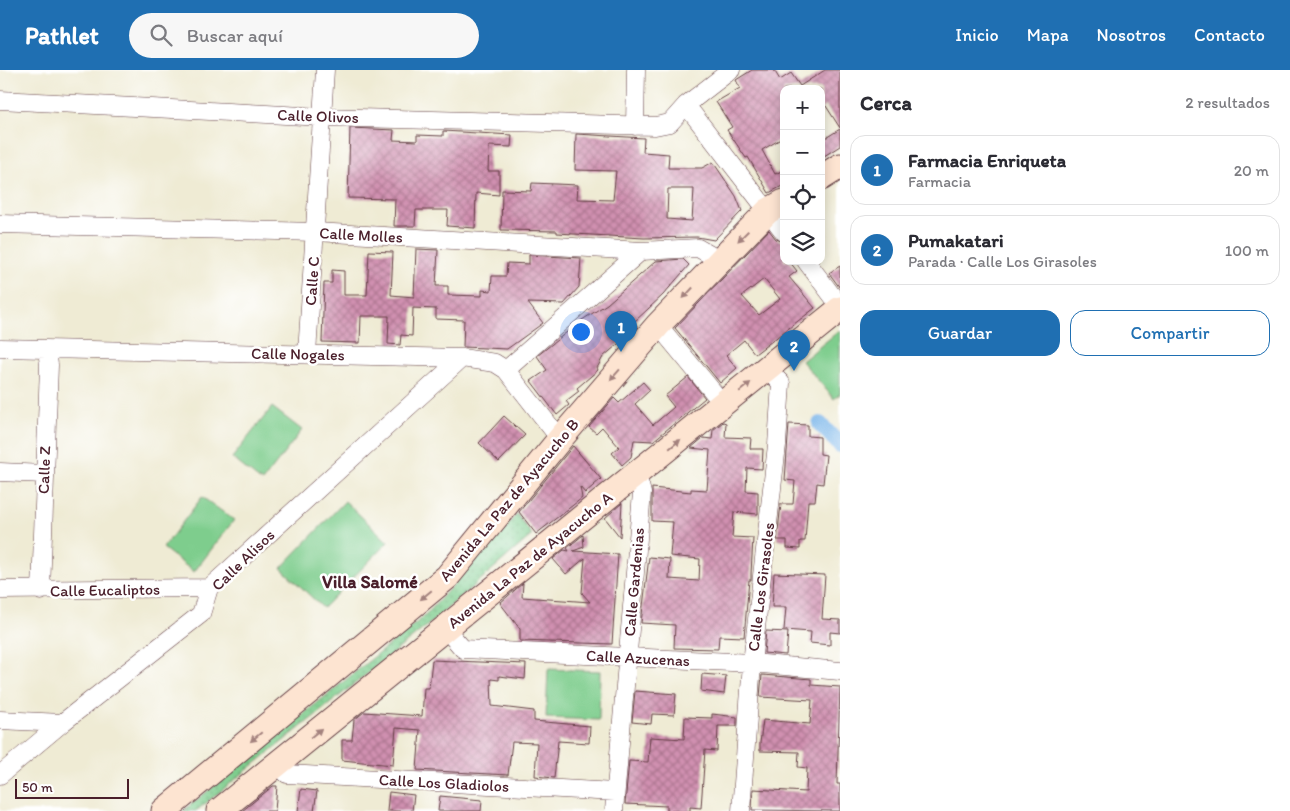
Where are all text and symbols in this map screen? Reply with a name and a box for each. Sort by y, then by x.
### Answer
search box [129,13,479,58]
text: Pathlet [25,21,99,50]
icon: search [147,21,175,49]
text: Buscar aquí [187,24,283,47]
text: Inicio [955,24,999,46]
text: Mapa [1027,24,1069,46]
text: Nosotros [1097,24,1166,46]
text: Contacto [1194,24,1265,46]
map controls [780,85,825,265]
button: + [780,85,825,130]
text: Cerca [860,90,912,115]
text: 2 resultados [1185,93,1270,112]
street label: Calle Olivos [277,105,359,127]
button: − [780,130,825,175]
text: Farmacia Enriqueta [908,149,1066,172]
text: 1 [873,161,881,180]
text: 20 m [1234,161,1269,180]
text: Farmacia [908,172,971,191]
button: locate [780,175,825,220]
button: layers [780,220,825,265]
street label: Calle Molles [319,223,403,247]
text: Pumakatari [908,229,1004,252]
one-way arrow [738,230,750,242]
text: 2 [873,241,881,260]
text: 100 m [1225,241,1269,260]
text: Parada · Calle Los Girasoles [908,252,1097,271]
street label: Calle C [301,256,323,306]
one-way arrow [682,286,694,298]
button: Guardar [860,310,1060,356]
button: Compartir [1070,310,1270,356]
pin: 1 [605,311,637,352]
your location [568,319,594,345]
pin: 2 [778,330,810,371]
street label: Calle Nogales [251,344,345,364]
one-way arrow [610,369,621,381]
one-way arrow [739,381,752,392]
street label: Avenida La Paz de Ayacucho B [435,415,583,585]
one-way arrow [668,438,681,449]
street label: Calle Z [34,446,54,494]
street label: Avenida La Paz de Ayacucho A [444,488,616,632]
street label: Calle Los Girasoles [744,521,778,653]
street label: Calle Alisos [208,525,278,595]
street label: Calle Gardenias [620,527,648,637]
district label: Villa Salomé [322,571,418,593]
street label: Calle Eucaliptos [50,580,160,600]
one-way arrow [419,589,432,600]
street label: Calle Azucenas [585,646,691,670]
one-way arrow [309,727,322,738]
one-way arrow [249,731,262,742]
street label: Calle Los Gladiolos [378,770,510,796]
scale bar [15,776,129,799]
text: 50 m [22,779,53,796]

